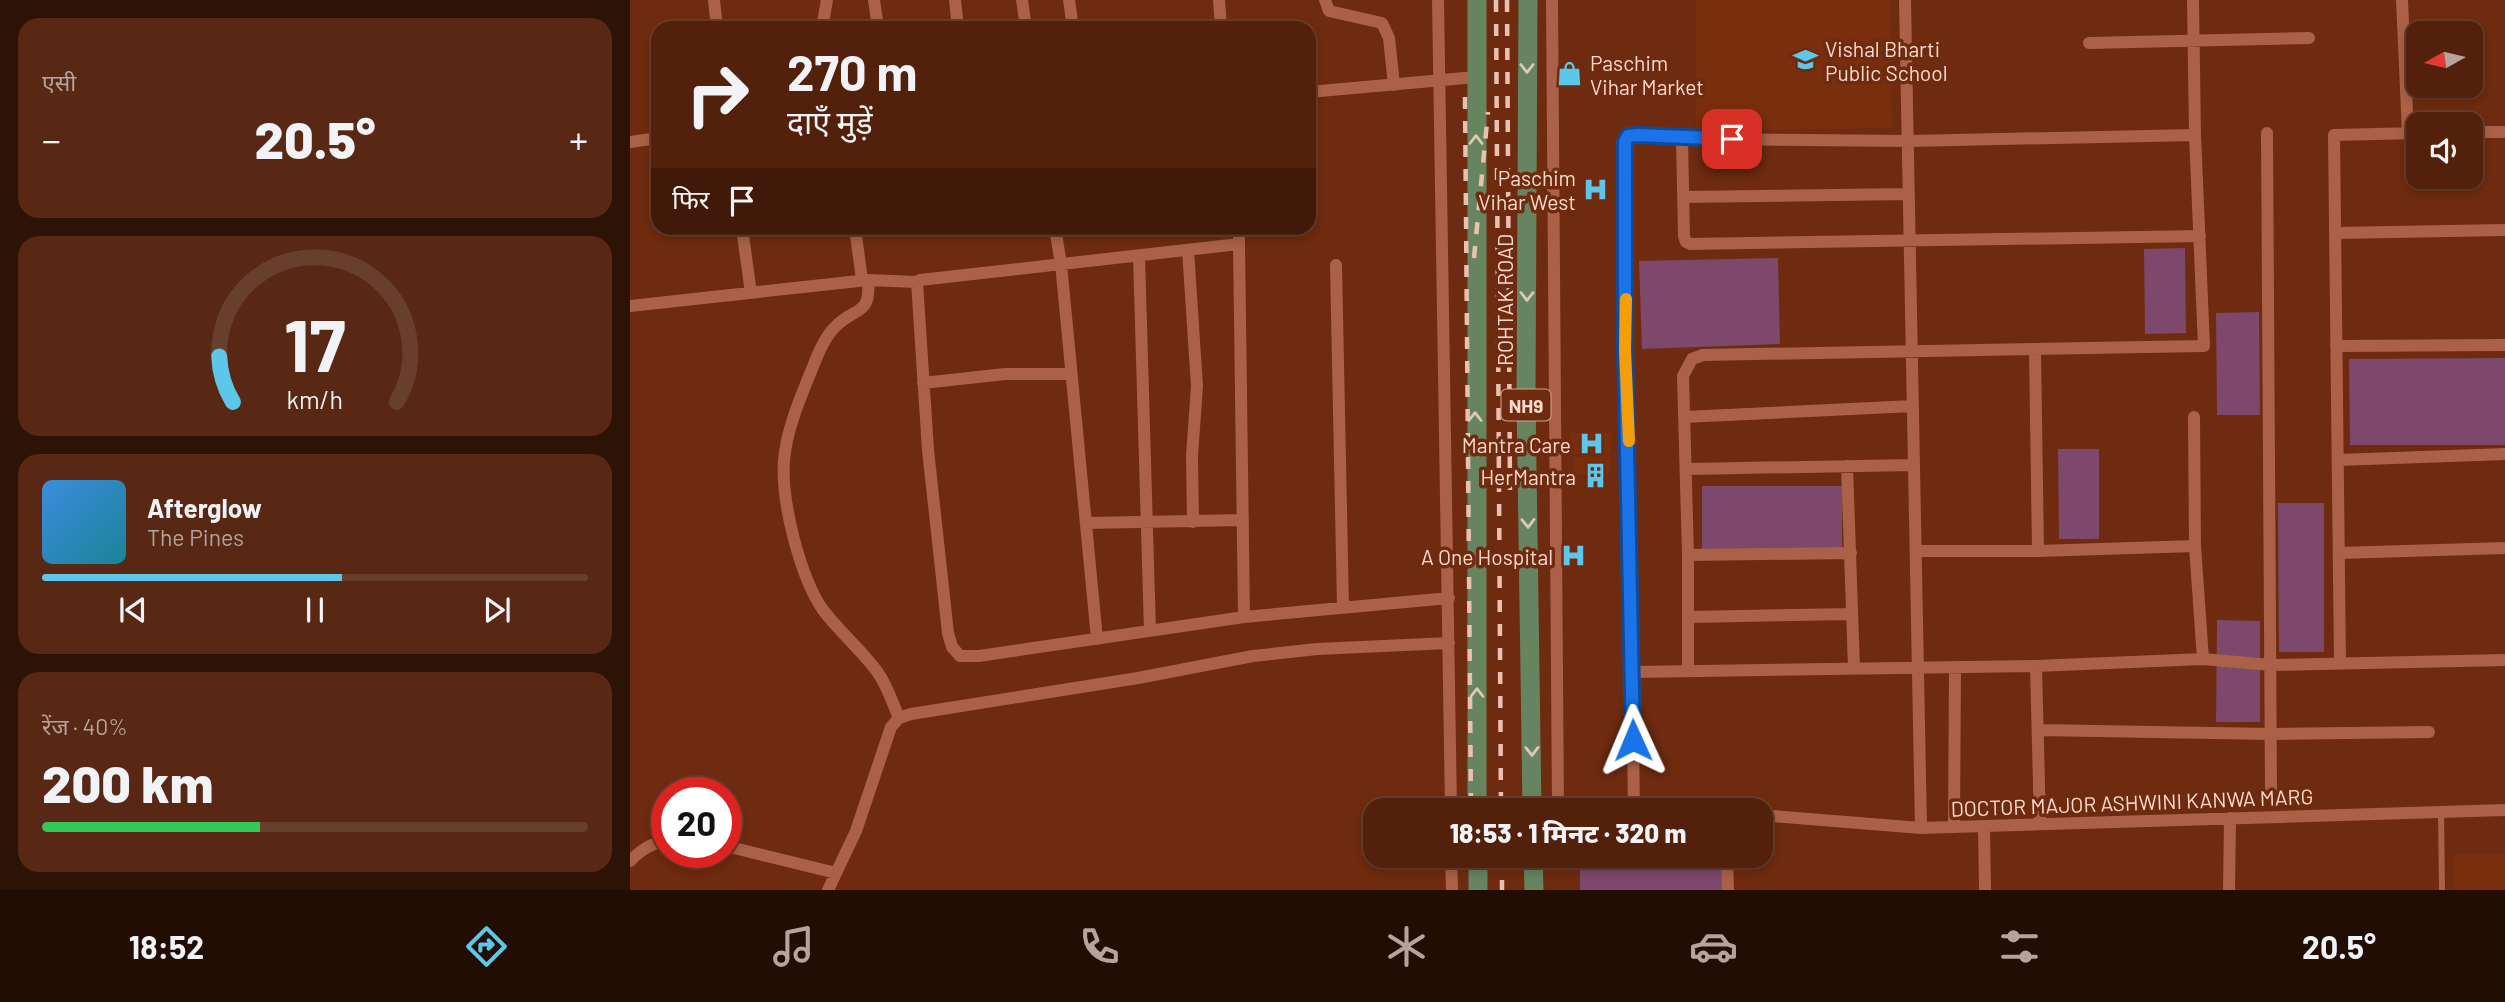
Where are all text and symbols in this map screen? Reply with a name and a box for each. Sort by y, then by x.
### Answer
north arrow [2406,21,2483,98]
map controls [2406,21,2483,189]
place label: Vishal Bharti Public School [1825,36,1948,85]
text: 270 m [787,42,917,101]
school or university icon: Vishal Bharti Public School [1791,46,1819,74]
icon: right [672,49,763,140]
place label: Paschim Vihar Market [1590,50,1704,99]
shop icon: Paschim Vihar Market [1556,60,1584,88]
one-way arrow [1519,63,1535,74]
text: एसी [42,68,76,96]
text: दाएँ मुड़ें [787,102,873,140]
text: 20.5° [254,107,376,169]
pin [1702,109,1762,169]
button: sound [2406,112,2483,189]
text: − [42,116,61,162]
text: + [569,116,588,162]
icon: arrive [1713,120,1751,158]
one-way arrow [1468,134,1484,145]
place label: Paschim Vihar West [1478,165,1576,214]
hospital icon: Paschim Vihar West [1582,175,1610,203]
icon: arrive [723,182,761,220]
text: फिर [672,183,709,214]
street label: ROHTAK ROAD [1492,234,1517,366]
one-way arrow [1519,291,1535,301]
text: 17 [284,299,346,387]
text: km/h [287,384,343,414]
road number: NH9 [1502,390,1550,420]
one-way arrow [1467,411,1483,421]
hospital icon: Mantra Care [1577,430,1605,458]
place label: Mantra Care [1462,432,1571,457]
building icon: HerMantra [1582,462,1610,490]
place label: HerMantra [1480,464,1576,489]
text: Afterglow [147,492,262,523]
one-way arrow [1520,518,1536,529]
text: The Pines [147,523,244,551]
hospital icon: A One Hospital [1559,542,1587,570]
place label: A One Hospital [1421,544,1553,569]
icon: previous [114,591,152,629]
icon: pause [296,591,334,629]
icon: next [478,591,516,629]
one-way arrow [1469,687,1485,698]
position arrow [1596,703,1670,777]
text: रेंज · 40% [42,712,128,740]
one-way arrow [1524,745,1539,756]
text: 200 km [42,751,213,813]
speed limit sign: 20 [651,777,742,868]
street label: DOCTOR MAJOR ASHWINI KANWA MARG [1950,783,2314,821]
text: 18:53 · 1 मिनट · 320 m [1450,817,1686,848]
icon: directions [462,922,511,971]
icon: music [769,922,818,971]
icon: phone [1075,922,1124,971]
icon: climate [1382,922,1431,971]
icon: car [1689,922,1738,971]
icon: filters [1995,922,2044,971]
text: 18:52 [129,927,204,965]
text: 20.5° [2302,927,2376,965]

